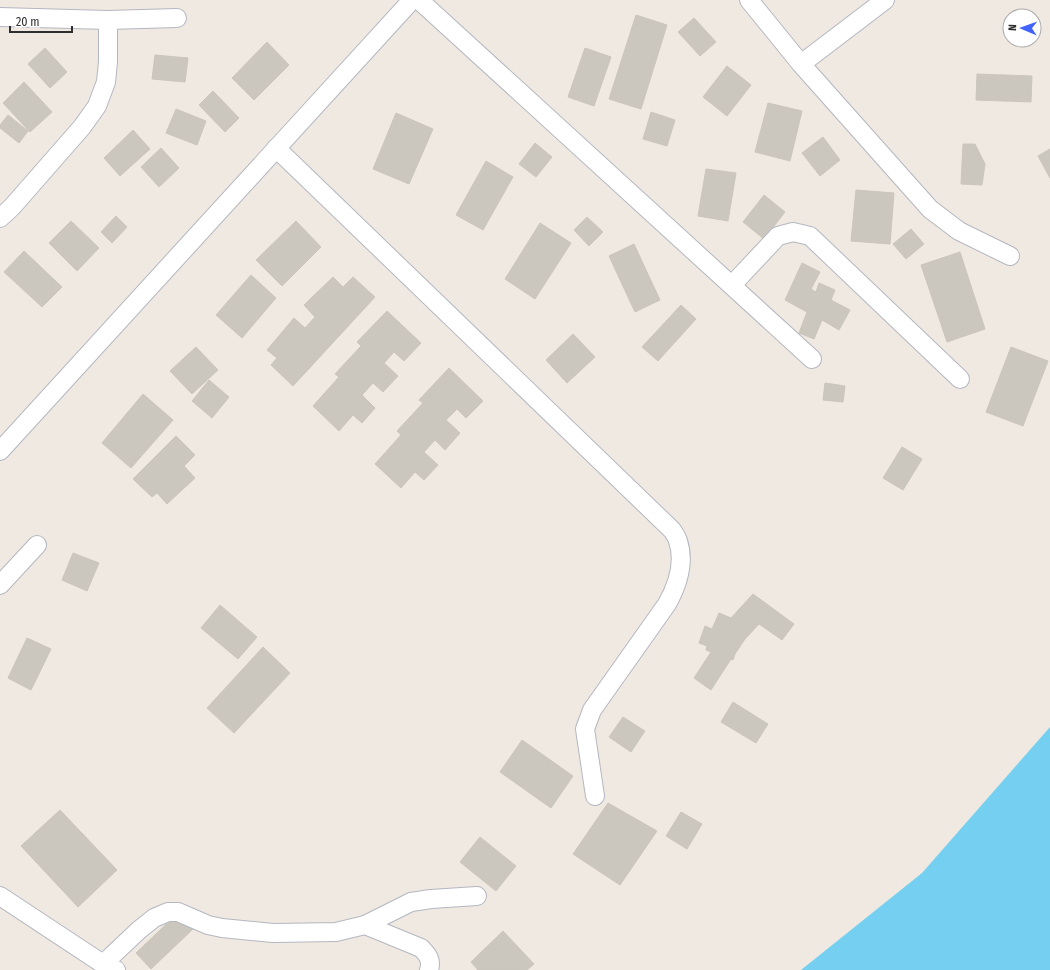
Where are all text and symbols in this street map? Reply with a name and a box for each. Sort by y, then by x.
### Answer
scale bar [10,8,72,34]
north arrow [1002,8,1042,48]
text: 20 m [16,15,40,29]
text: N [1006,24,1019,31]

